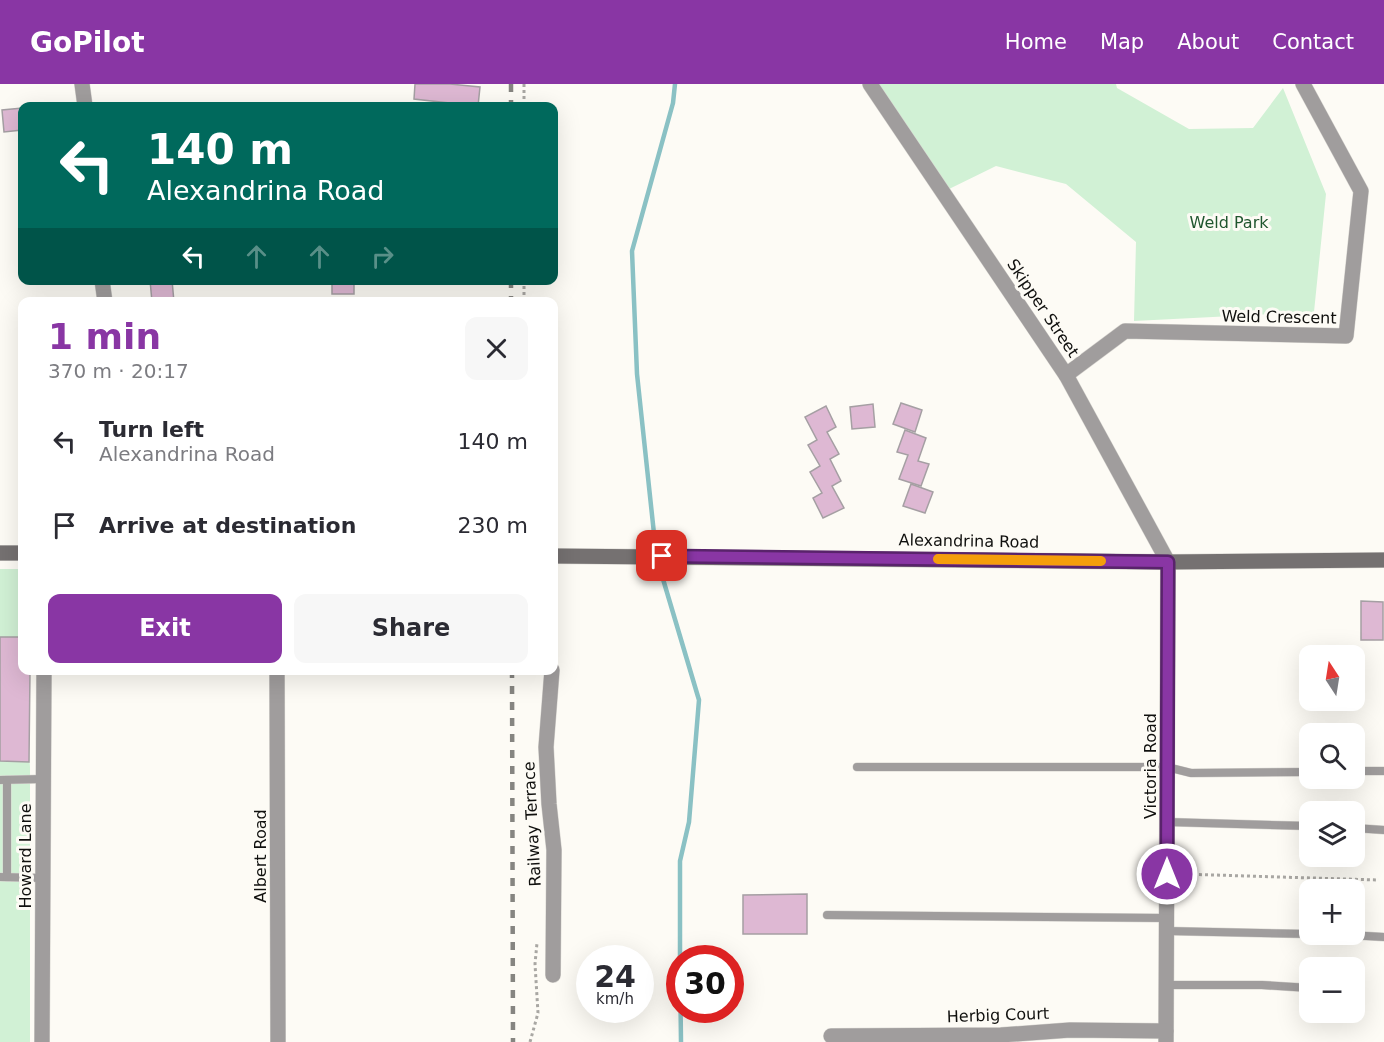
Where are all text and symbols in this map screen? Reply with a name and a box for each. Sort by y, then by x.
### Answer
text: GoPilot [30,26,145,59]
text: Home [1005,30,1067,54]
text: Map [1100,30,1144,54]
text: About [1177,30,1239,54]
text: Contact [1272,30,1354,54]
text: 140 m [147,125,293,174]
icon: left [48,126,126,204]
text: Alexandrina Road [147,175,384,206]
park label: Weld Park [1190,213,1269,232]
icon: left [177,240,210,273]
icon: ahead [240,240,273,273]
icon: ahead [303,240,336,273]
icon: right [366,240,399,273]
street label: Skipper Street [1003,255,1083,361]
street label: Weld Crescent [1221,306,1337,328]
text: 1 min [48,316,161,357]
button: close [465,317,528,380]
text: 370 m · 20:17 [48,359,189,383]
text: Turn left [99,417,204,442]
icon: left [48,425,81,458]
text: 140 m [458,429,528,454]
text: Alexandrina Road [99,442,275,466]
icon: arrive [48,509,81,542]
text: Arrive at destination [99,513,356,538]
text: 230 m [458,513,528,538]
pin [636,530,687,581]
street label: Alexandrina Road [898,530,1040,552]
icon: arrive [645,539,678,572]
button: Exit [48,594,282,663]
button: Share [294,594,528,663]
north arrow [1299,645,1365,711]
map controls [1299,645,1365,1023]
street label: Victoria Road [1141,713,1160,819]
button: search [1299,723,1365,789]
street label: Railway Terrace [519,761,545,887]
button: layers [1299,801,1365,867]
street label: Howard Lane [16,804,35,908]
street label: Albert Road [251,809,270,903]
position arrow [1135,842,1199,906]
button: + [1299,879,1365,945]
speed limit sign: 30 [666,945,744,1023]
button: − [1299,957,1365,1023]
text: 24 [594,959,636,994]
text: km/h [596,990,634,1008]
street label: Herbig Court [947,1004,1049,1026]

